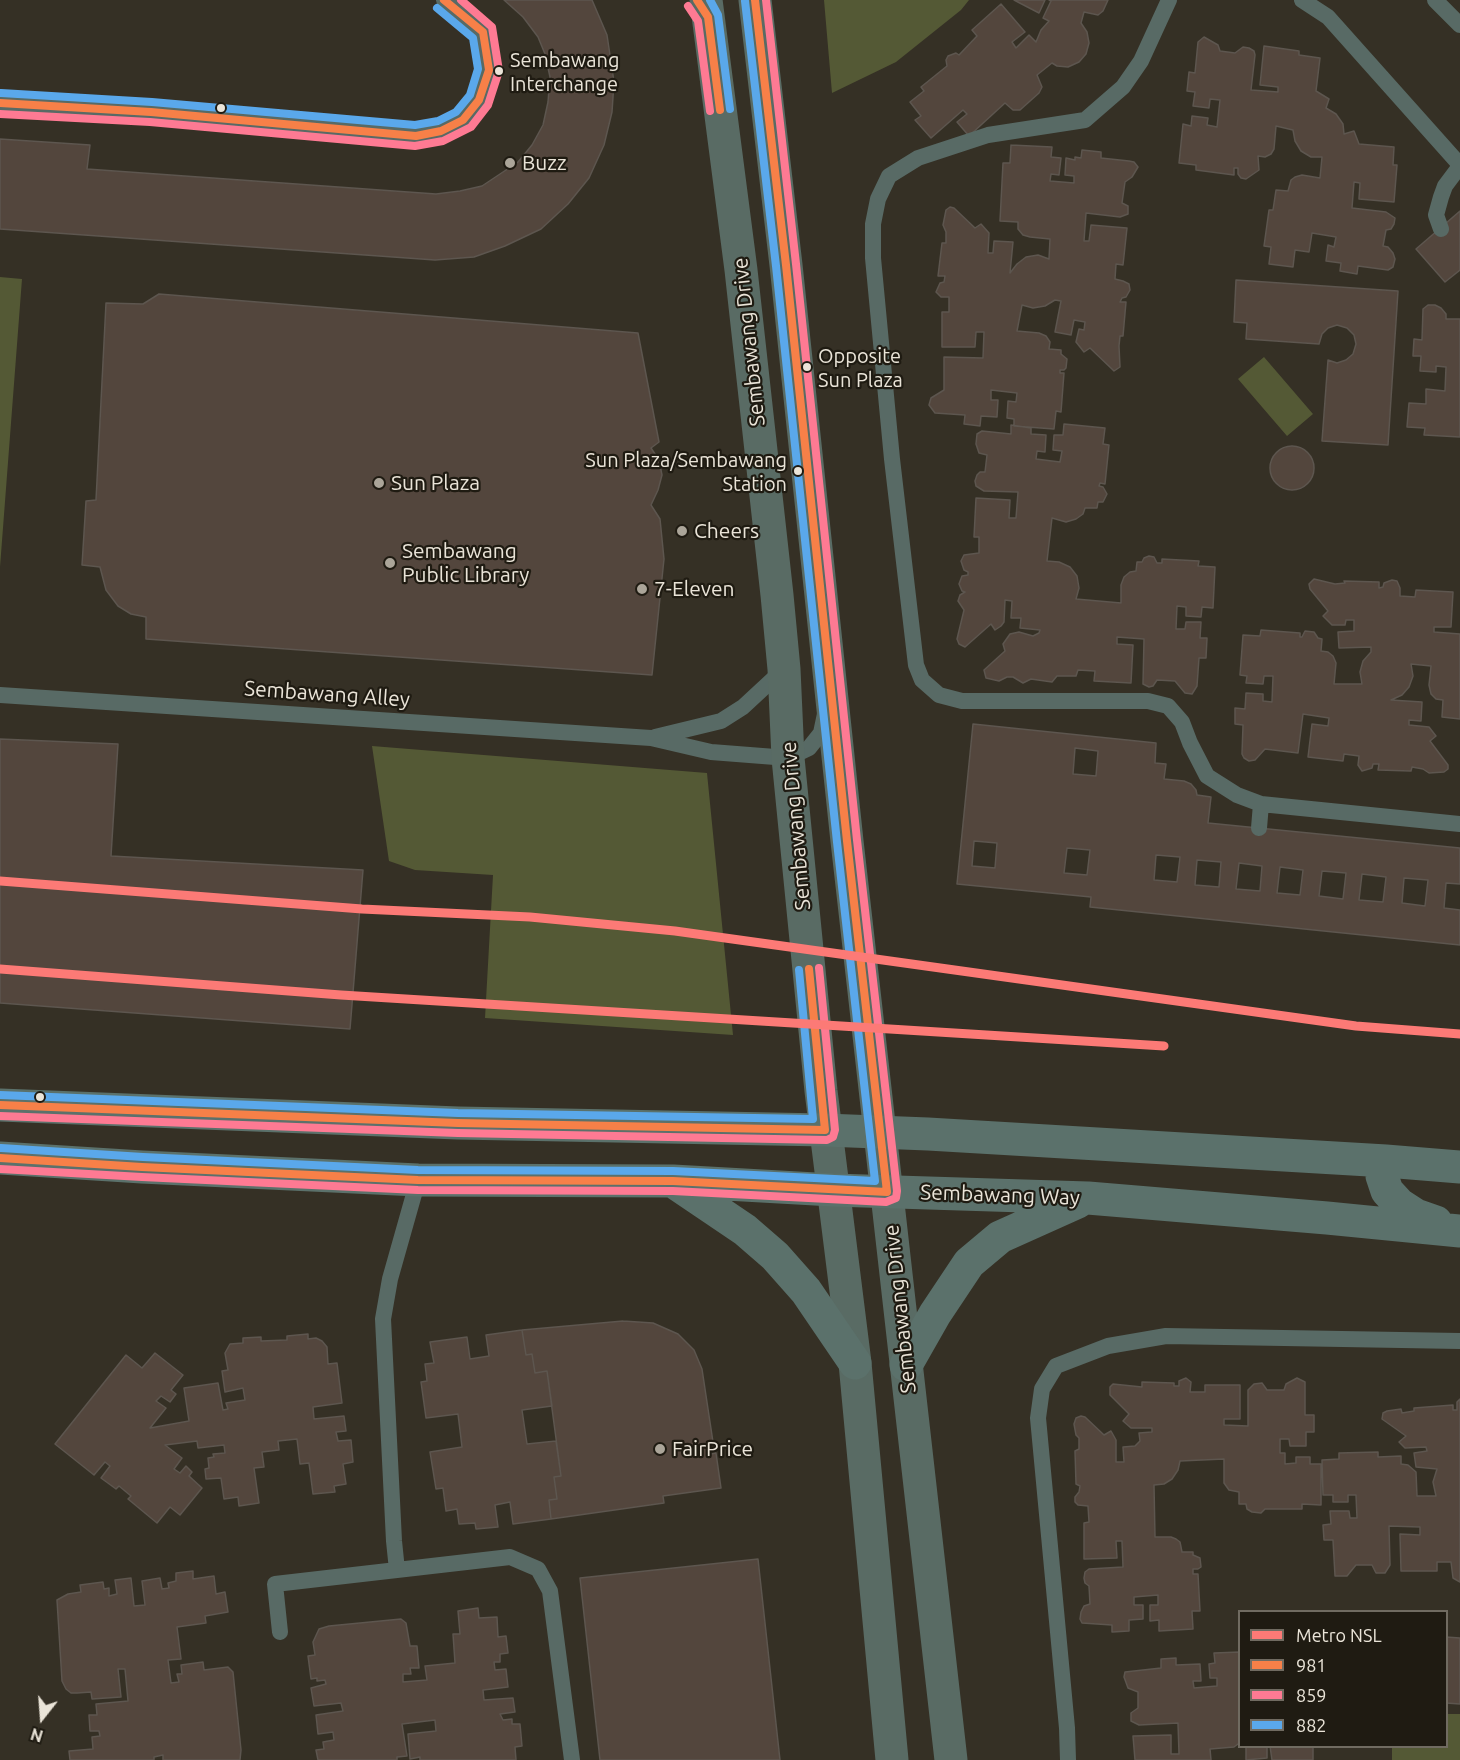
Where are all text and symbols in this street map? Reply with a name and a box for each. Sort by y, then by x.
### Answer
place label: Sembawang Interchange [510,48,619,95]
marker: Sembawang Interchange [493,65,505,77]
unlabelled marker [215,102,227,114]
place label: Buzz [522,150,567,176]
marker: Buzz [503,156,517,170]
street label: Sembawang Drive [728,256,770,428]
place label: Opposite Sun Plaza [818,344,903,391]
marker: Opposite Sun Plaza [801,361,813,373]
place label: Sun Plaza/Sembawang Station [585,448,787,495]
marker: Sun Plaza/Sembawang Station [792,465,804,477]
place label: Sun Plaza [391,470,480,496]
marker: Sun Plaza [372,476,386,490]
place label: Cheers [694,518,759,544]
marker: Cheers [675,524,689,538]
place label: Sembawang Public Library [402,538,529,588]
marker: Sembawang Public Library [383,556,397,570]
place label: 7-Eleven [654,576,735,602]
marker: 7-Eleven [635,582,649,596]
street label: Sembawang Alley [243,676,411,712]
street label: Sembawang Drive [776,741,816,911]
unlabelled marker [34,1091,46,1103]
street label: Sembawang Way [920,1180,1080,1210]
street label: Sembawang Drive [879,1223,921,1395]
place label: FairPrice [672,1436,753,1462]
marker: FairPrice [653,1442,667,1456]
legend [1238,1610,1448,1748]
text: Metro NSL [1296,1625,1382,1645]
text: 981 [1296,1655,1326,1675]
text: 859 [1296,1685,1326,1705]
north arrow [12,1688,72,1748]
text: 882 [1296,1715,1326,1735]
text: N [28,1725,45,1746]

